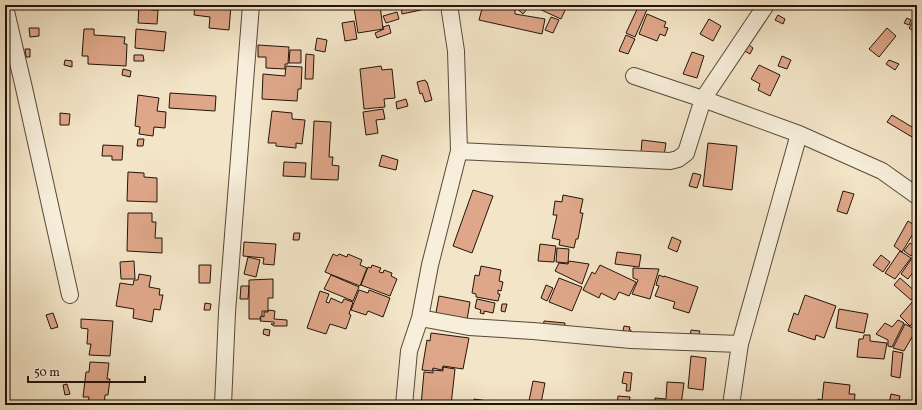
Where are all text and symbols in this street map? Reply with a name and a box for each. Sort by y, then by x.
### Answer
scale bar [28,358,145,384]
text: 50 m [34,365,60,381]

